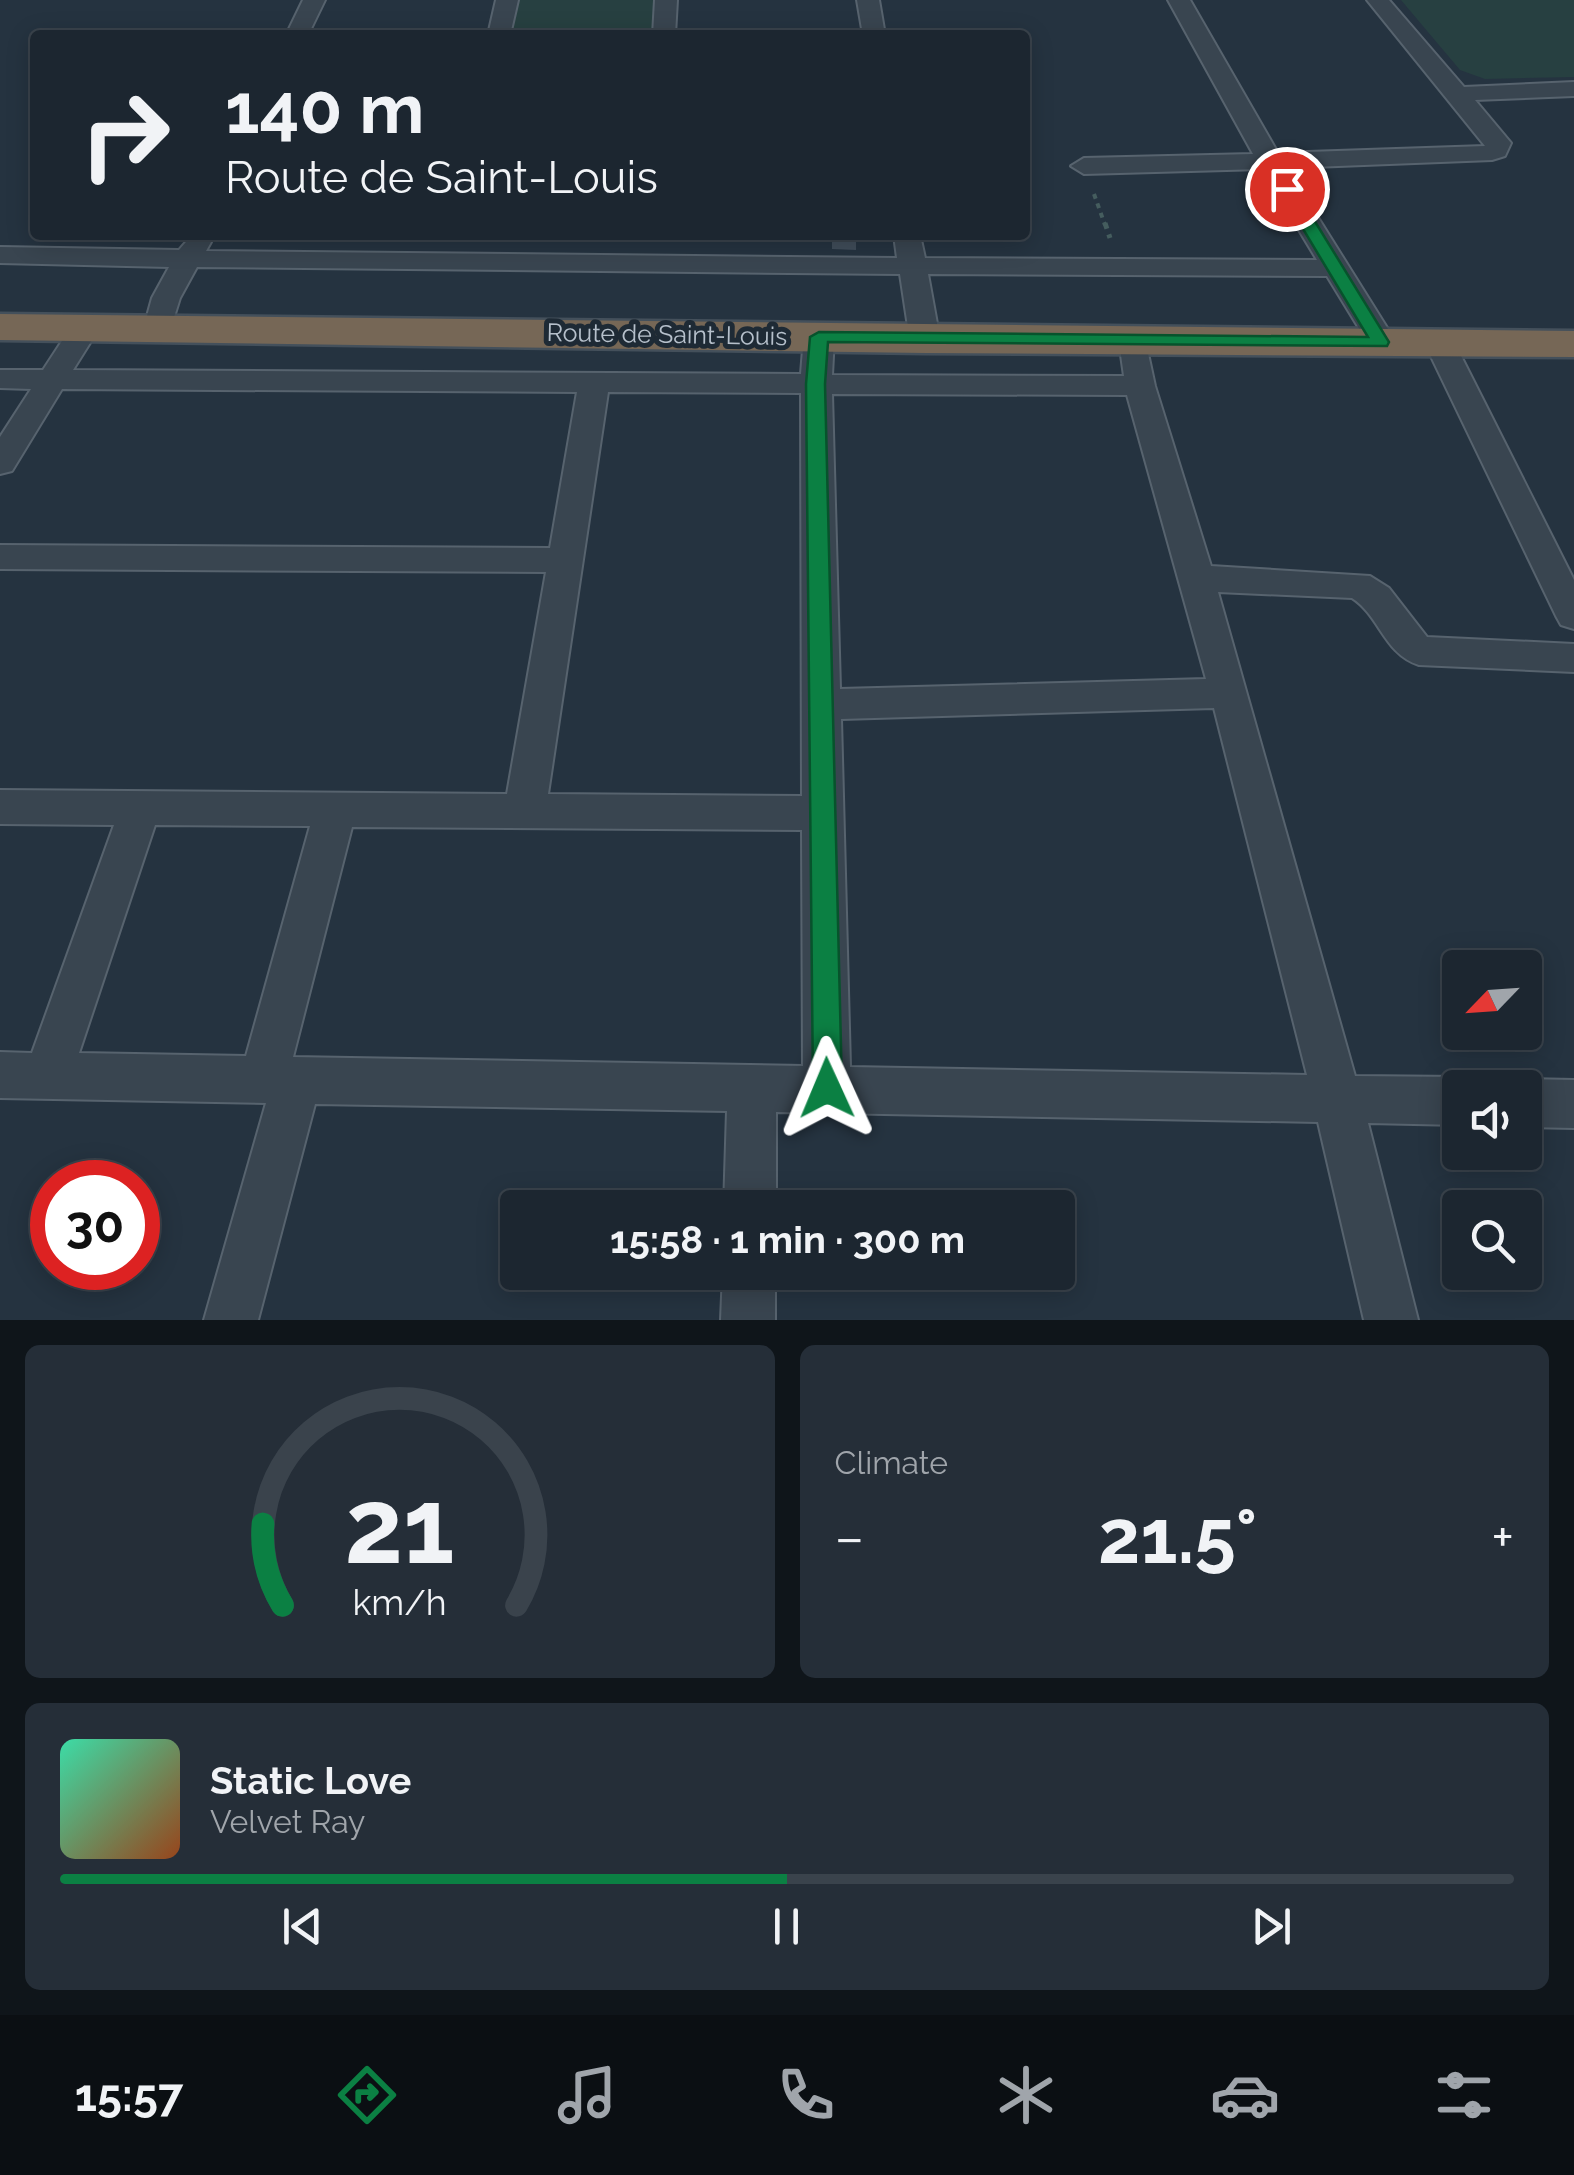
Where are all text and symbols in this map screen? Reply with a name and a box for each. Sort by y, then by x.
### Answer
text: 140 m [225,67,425,149]
icon: right [60,70,190,200]
pin [1245,147,1330,232]
text: Route de Saint-Louis [225,151,658,204]
icon: arrive [1260,162,1315,217]
street label: Route de Saint-Louis [546,317,788,351]
north arrow [1442,950,1542,1050]
map controls [1442,950,1542,1290]
position arrow [775,1036,879,1140]
button: sound [1442,1070,1542,1170]
speed limit sign: 30 [30,1160,160,1290]
button: search [1442,1190,1542,1290]
text: 15:58 · 1 min · 300 m [610,1217,965,1262]
text: Climate [835,1444,948,1481]
text: 21 [345,1465,455,1587]
text: 21.5° [1098,1492,1257,1581]
text: − [835,1505,864,1570]
text: + [1491,1505,1514,1570]
text: km/h [353,1581,447,1623]
text: Static Love [210,1758,411,1803]
text: Velvet Ray [210,1803,365,1840]
icon: previous [275,1899,330,1954]
icon: pause [759,1899,814,1954]
icon: next [1244,1899,1299,1954]
icon: directions [332,2060,402,2130]
icon: music [552,2060,622,2130]
icon: phone [771,2060,841,2130]
icon: climate [991,2060,1061,2130]
icon: car [1210,2060,1280,2130]
icon: filters [1429,2060,1499,2130]
text: 15:57 [75,2069,183,2122]

